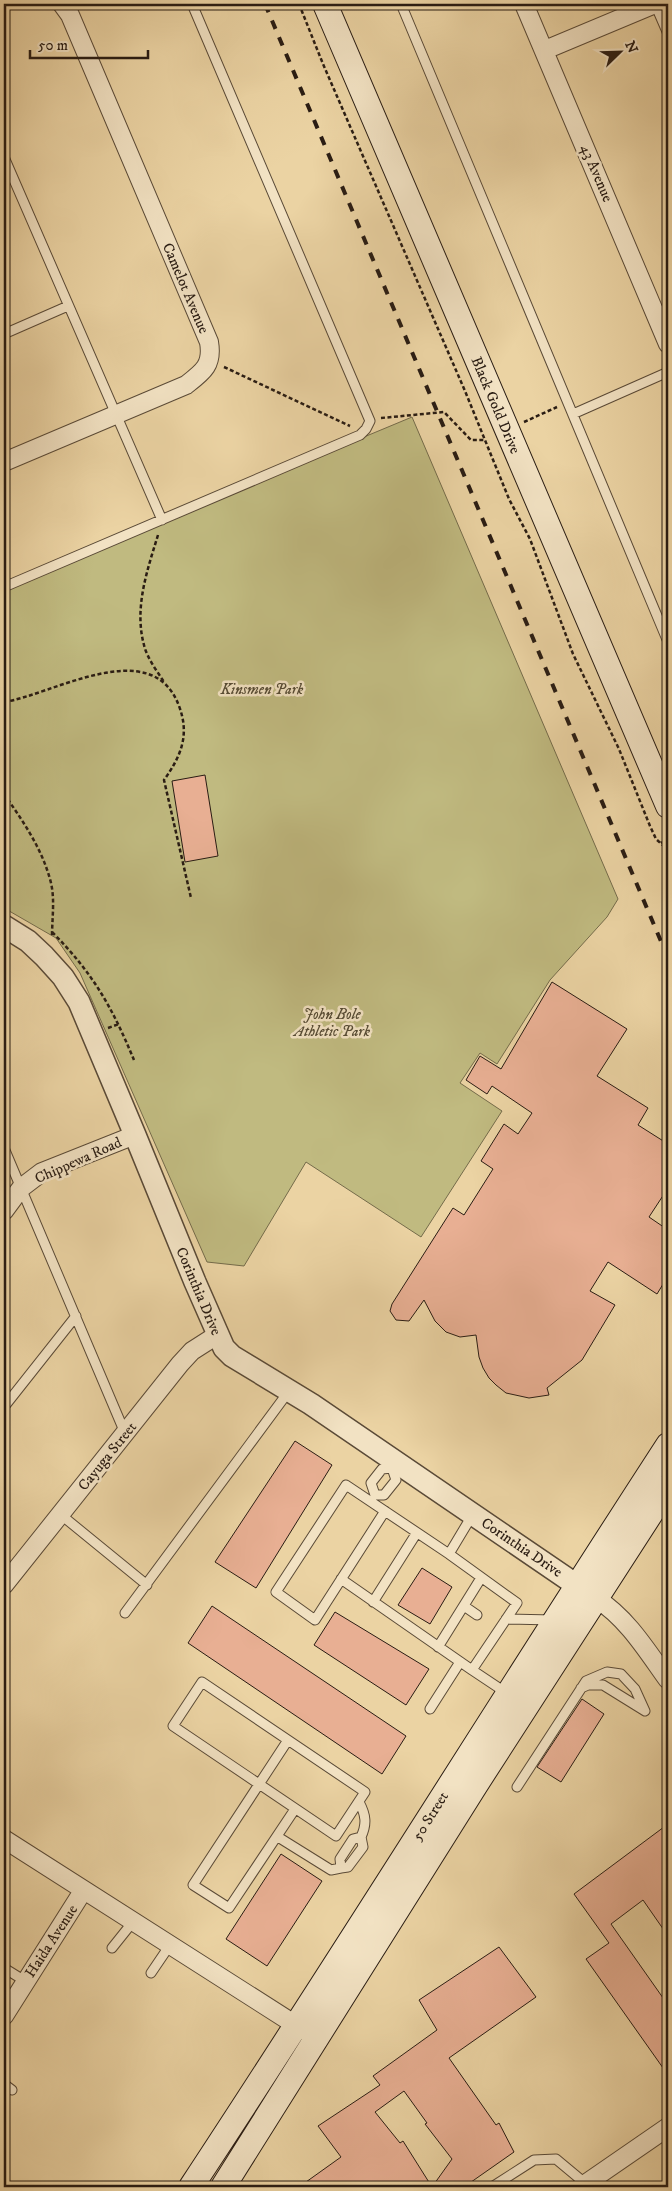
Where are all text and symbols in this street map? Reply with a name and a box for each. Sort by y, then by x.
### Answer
scale bar [30,28,148,60]
north arrow [594,28,644,78]
text: 50 m [38,36,68,55]
text: N [621,39,642,57]
street label: 43 Avenue [576,142,617,205]
street label: Camelot Avenue [158,240,213,336]
street label: Black Gold Drive [467,354,525,457]
park label: Kinsmen Park [220,680,304,699]
park label: John Bole Athletic Park [292,1005,371,1041]
street label: Chippewa Road [32,1133,125,1188]
street label: Corinthia Drive [171,1244,226,1338]
street label: Cayuga Street [74,1418,141,1495]
street label: Corinthia Drive [477,1513,566,1582]
street label: 50 Street [408,1788,453,1844]
street label: Haida Avenue [21,1901,82,1981]

